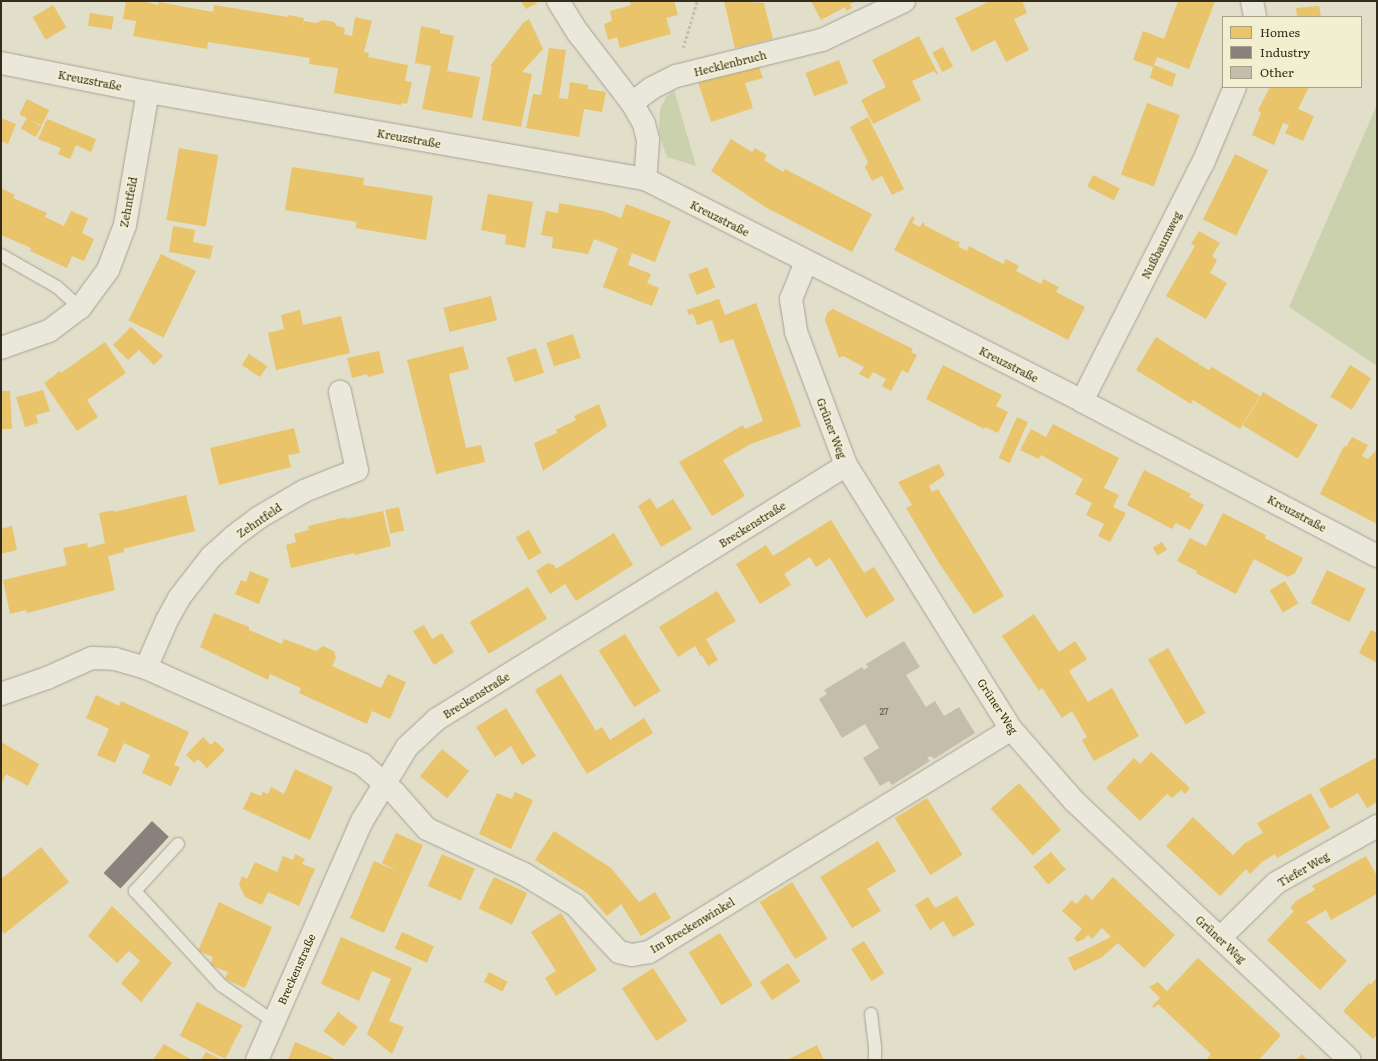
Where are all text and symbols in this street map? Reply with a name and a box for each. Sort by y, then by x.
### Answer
legend [1222,16,1362,88]
text: Homes [1260,23,1300,41]
text: Industry [1260,43,1310,61]
street label: Hecklenbruch [692,48,768,78]
text: Other [1260,63,1294,81]
street label: Kreuzstraße [57,67,123,93]
street label: Kreuzstraße [376,126,442,150]
street label: Zehntfeld [117,176,139,228]
street label: Kreuzstraße [688,197,752,239]
street label: Nußbaumweg [1138,209,1184,281]
street label: Kreuzstraße [977,343,1041,385]
street label: Grüner Weg [814,396,850,460]
street label: Kreuzstraße [1265,492,1329,534]
street label: Breckenstraße [716,498,788,550]
street label: Zehntfeld [234,500,284,540]
street label: Breckenstraße [440,669,512,721]
street label: Grüner Weg [975,676,1021,736]
house number: 27 [879,706,889,716]
street label: Tiefer Weg [1275,849,1331,889]
street label: Im Breckenwinkel [647,895,737,955]
street label: Grüner Weg [1193,913,1249,965]
street label: Breckenstraße [274,932,318,1006]

